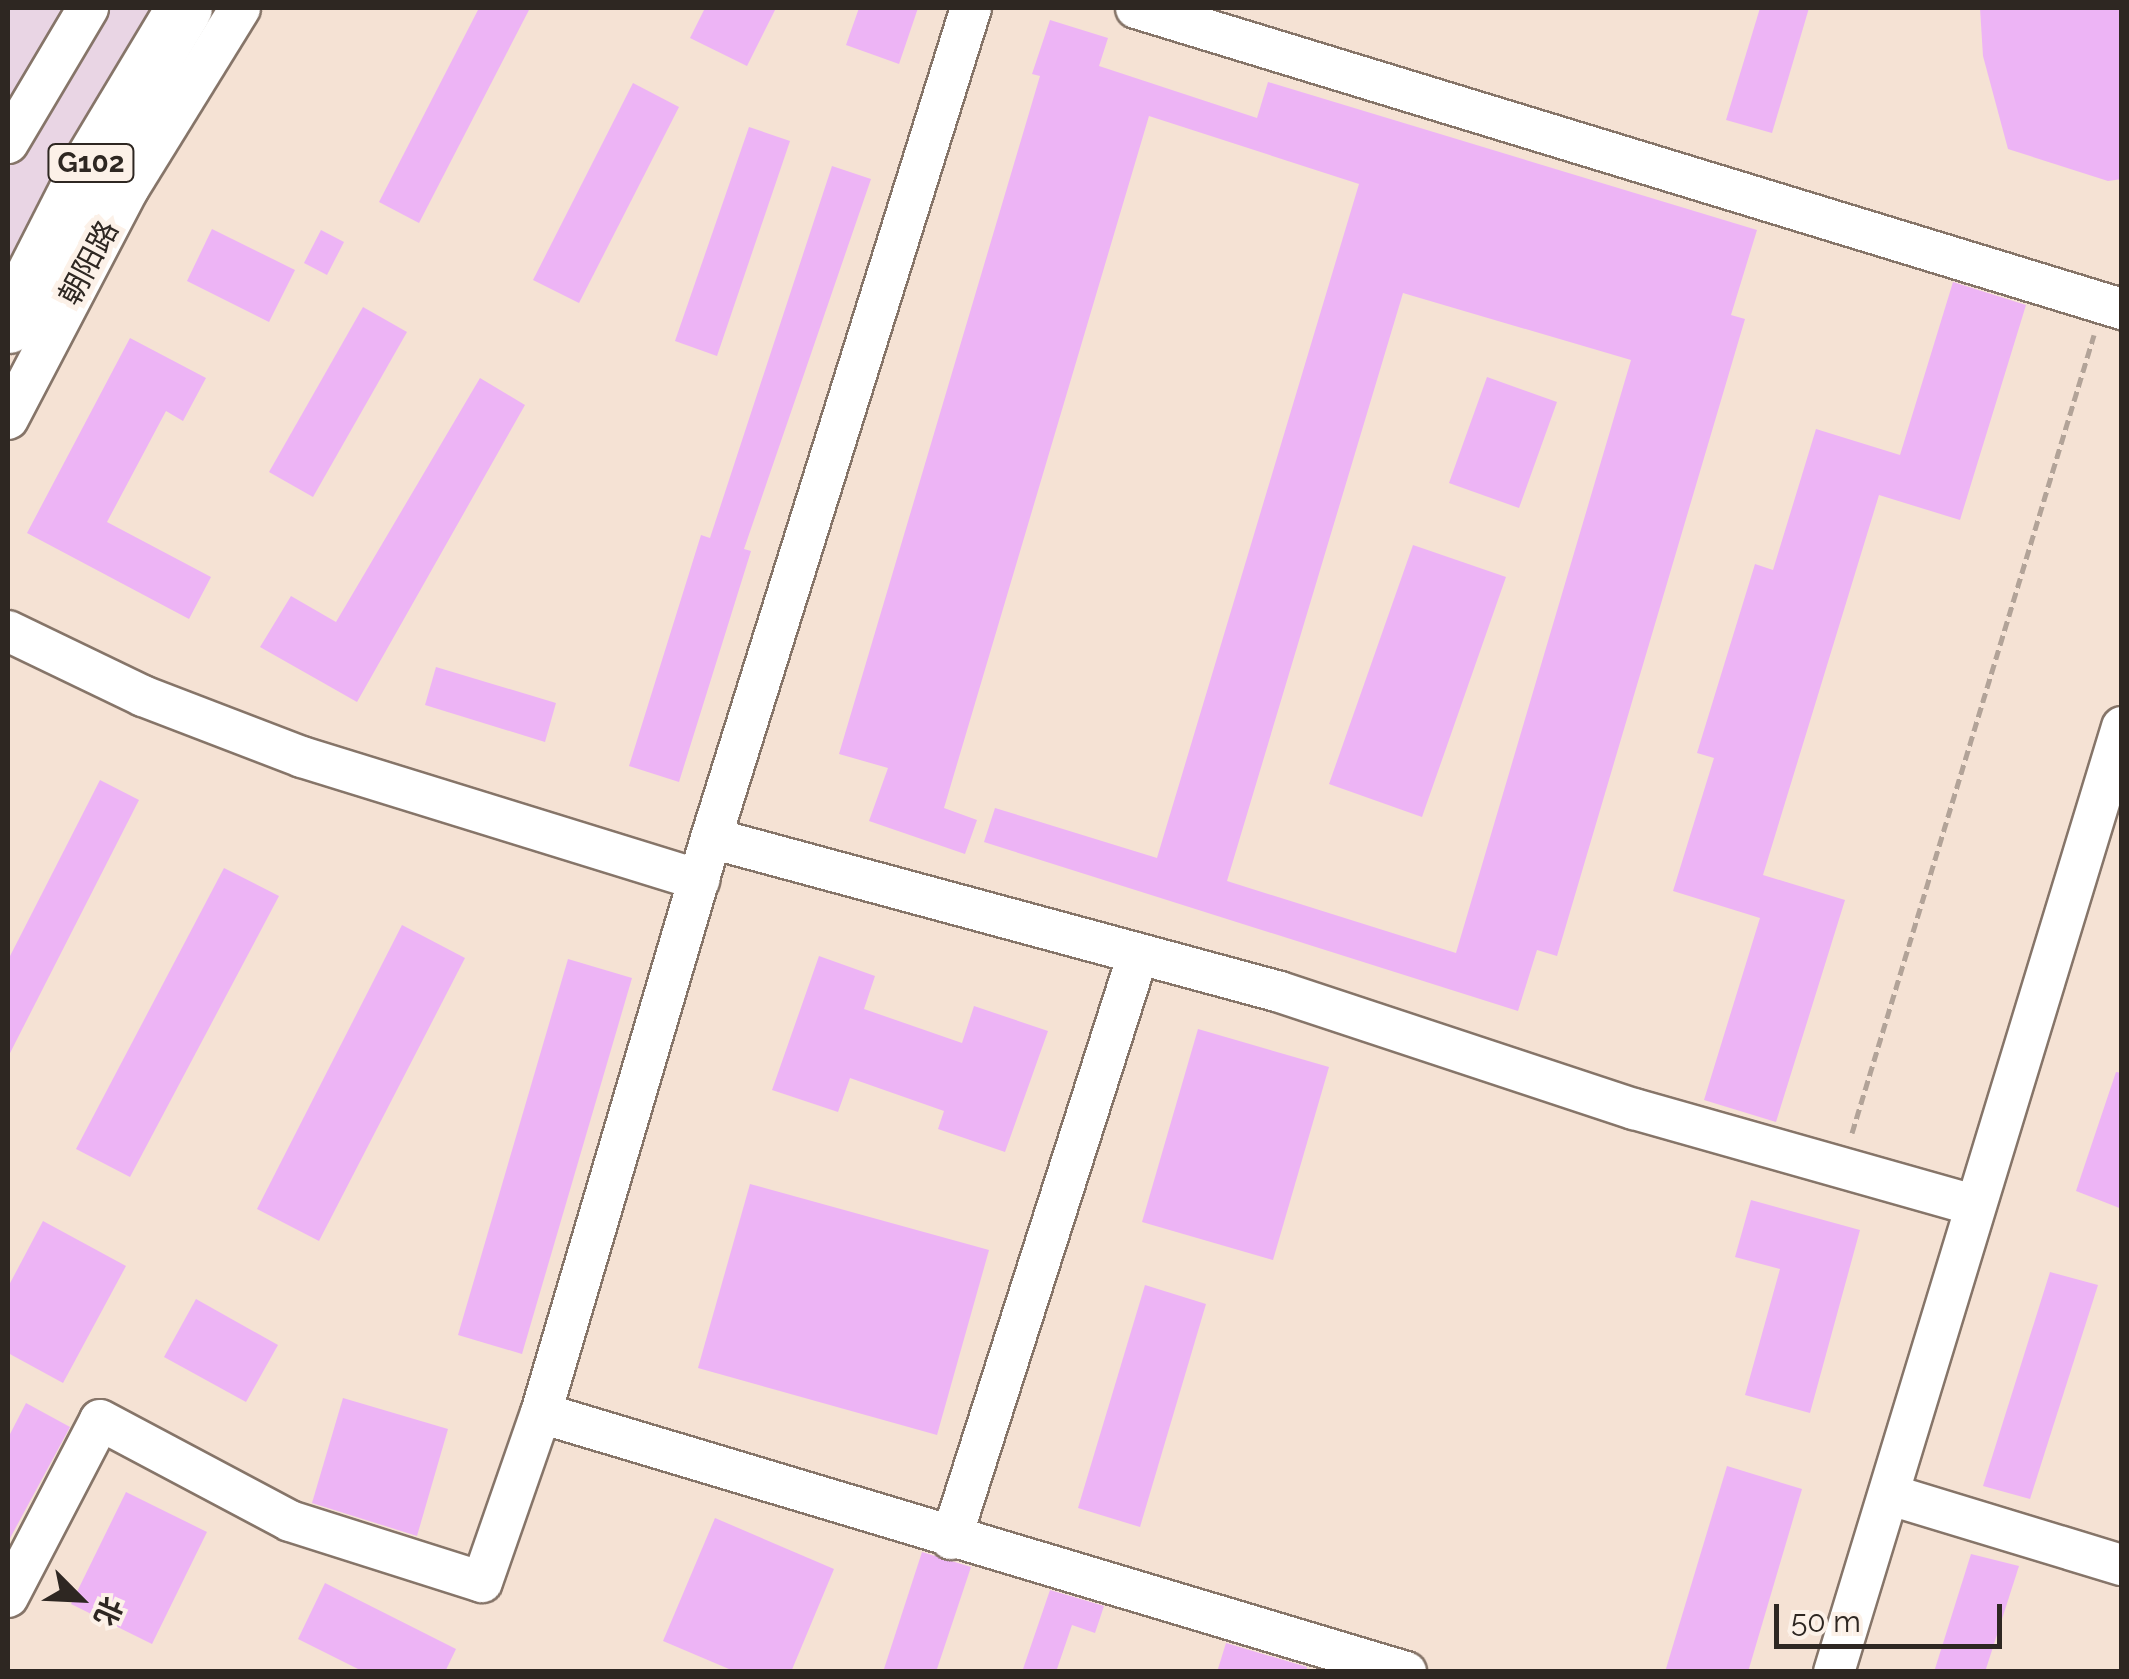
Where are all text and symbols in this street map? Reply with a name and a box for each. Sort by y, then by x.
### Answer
road number: G102 [46,140,136,186]
street label: 朝阳路 [52,215,126,311]
north arrow [30,1549,130,1649]
scale bar [1779,1584,2006,1646]
text: 北 [87,1592,129,1631]
text: 50 m [1791,1604,1861,1639]

